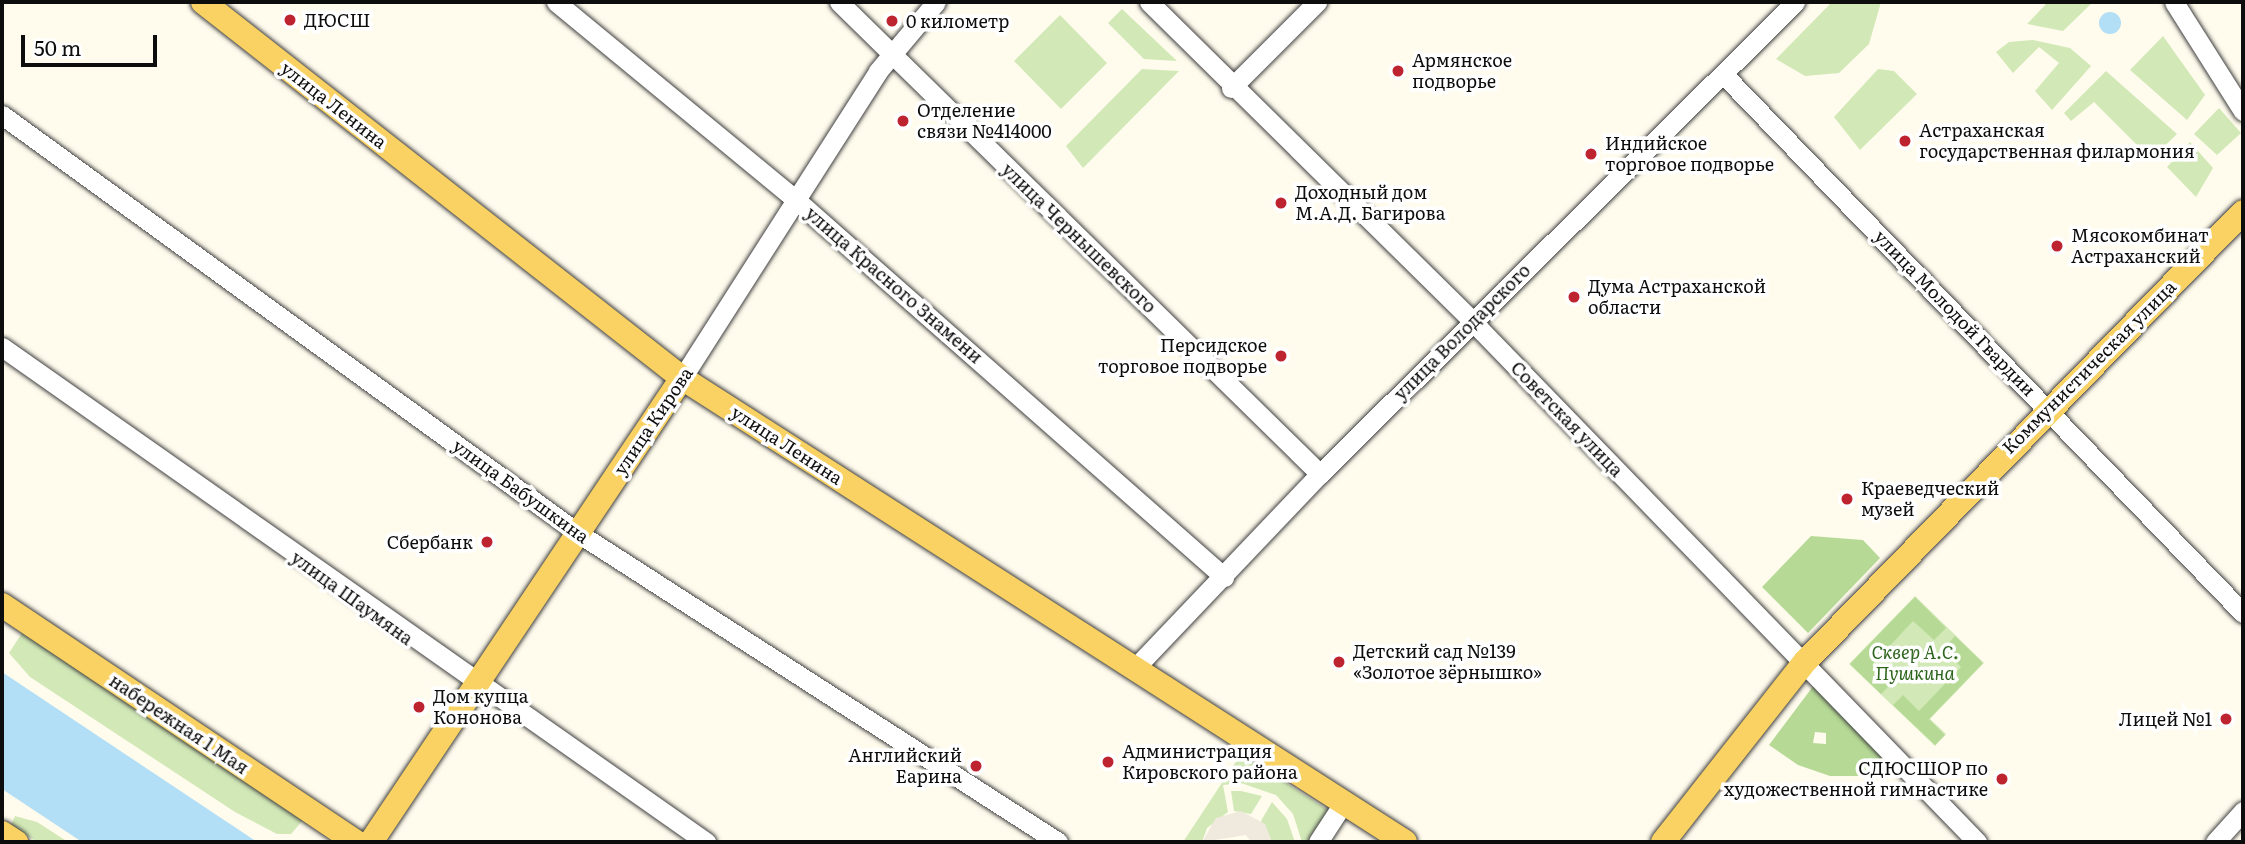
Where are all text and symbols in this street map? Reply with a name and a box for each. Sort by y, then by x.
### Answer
place label: ДЮСШ [304,9,370,31]
place label: 0 километр [906,10,1009,32]
marker: ДЮСШ [282,12,298,28]
marker: 0 километр [884,13,900,29]
scale bar [24,21,161,65]
text: 50 m [34,31,81,62]
place label: Армянское подворье [1412,50,1512,92]
street label: улица Ленина [277,57,391,153]
marker: Армянское подворье [1390,63,1406,79]
place label: Отделение связи №414000 [917,100,1052,142]
marker: Отделение связи №414000 [895,113,911,129]
place label: Астраханская государственная филармония [1919,120,2195,162]
place label: Индийское торговое подворье [1605,133,1774,176]
marker: Астраханская государственная филармония [1897,133,1913,149]
marker: Индийское торговое подворье [1583,146,1599,162]
street label: улица Чернышевского [997,159,1161,317]
place label: Доходный дом М.А.Д. Багирова [1295,182,1445,224]
marker: Доходный дом М.А.Д. Багирова [1273,195,1289,211]
street label: улица Красного Знамени [801,202,987,368]
street label: улица Молодой Гвардии [1870,225,2040,401]
place label: Мясокомбинат Астраханский [2071,225,2209,268]
marker: Мясокомбинат Астраханский [2049,238,2065,254]
street label: улица Володарского [1389,259,1535,405]
place label: Дума Астраханской области [1588,276,1766,318]
street label: Коммунистическая улица [1998,276,2180,458]
marker: Дума Астраханской области [1566,289,1582,305]
place label: Персидское торговое подворье [1098,335,1267,378]
marker: Персидское торговое подворье [1273,348,1289,364]
street label: Советская улица [1506,357,1628,481]
street label: улица Кирова [609,363,697,479]
street label: улица Ленина [727,401,847,489]
street label: улица Бабушкина [449,434,593,548]
place label: Краеведческий музей [1861,478,1999,520]
marker: Краеведческий музей [1839,491,1855,507]
place label: Сбербанк [387,531,473,553]
marker: Сбербанк [479,534,495,550]
street label: улица Шаумяна [287,547,417,649]
place label: Детский сад №139 «Золотое зёрнышко» [1353,641,1542,684]
park label: Сквер А.С. Пушкина [1871,642,1959,684]
marker: Детский сад №139 «Золотое зёрнышко» [1331,654,1347,670]
street label: набережная 1 Мая [105,669,253,779]
place label: Дом купца Кононова [433,686,528,728]
marker: Дом купца Кононова [411,699,427,715]
place label: Лицей №1 [2119,708,2212,730]
marker: Лицей №1 [2218,711,2234,727]
place label: Администрация Кировского района [1122,741,1298,784]
place label: Английский Еарина [848,745,962,788]
marker: Администрация Кировского района [1100,754,1116,770]
marker: Английский Еарина [968,758,984,774]
place label: СДЮСШОР по художественной гимнастике [1724,758,1988,800]
marker: СДЮСШОР по художественной гимнастике [1994,771,2010,787]

